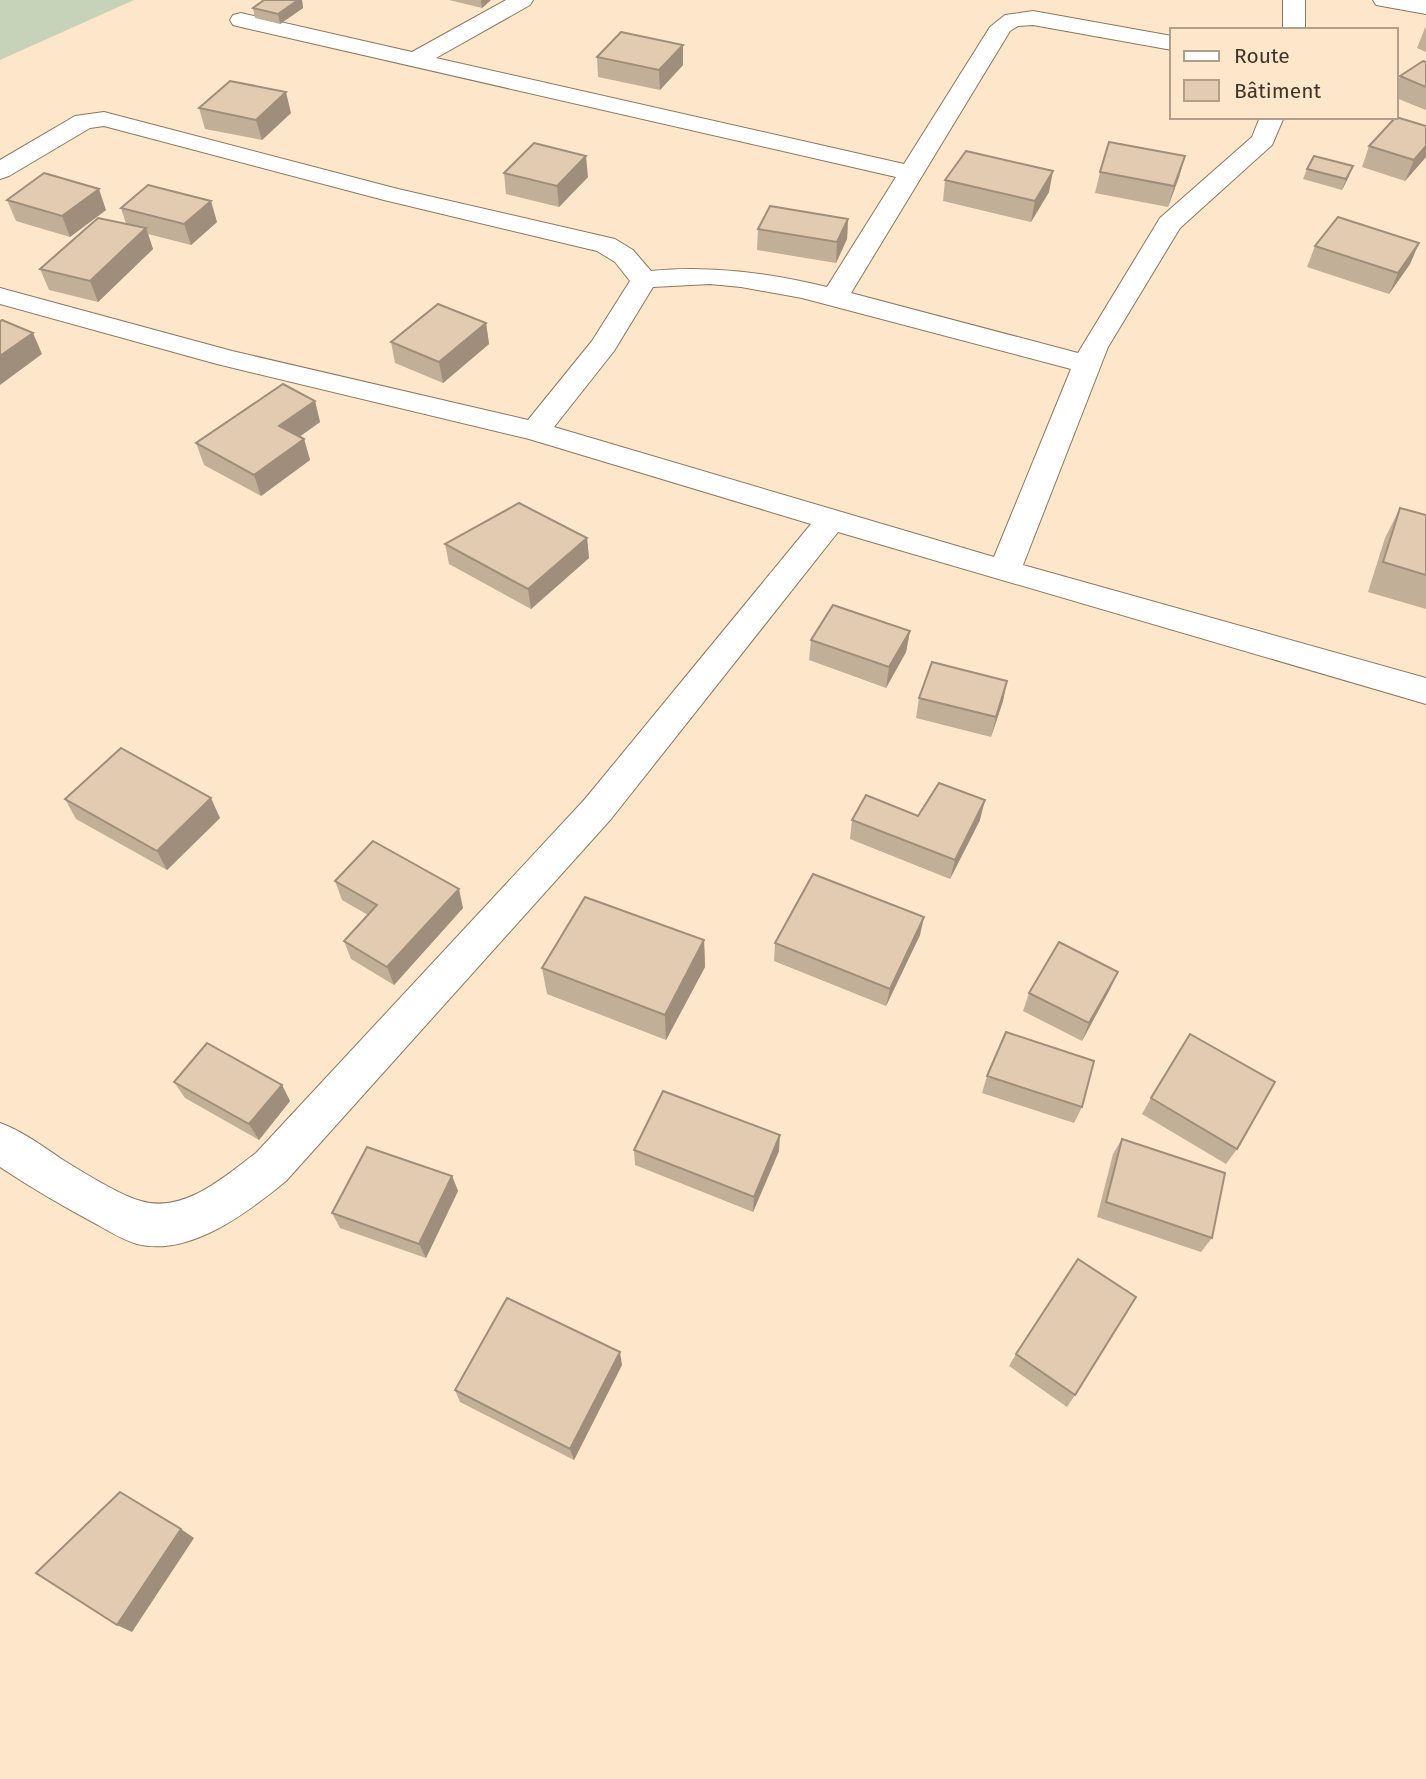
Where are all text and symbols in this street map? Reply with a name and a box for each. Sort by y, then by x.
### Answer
legend [1170,28,1398,119]
text: Route [1234,43,1290,69]
text: Bâtiment [1234,78,1321,104]

